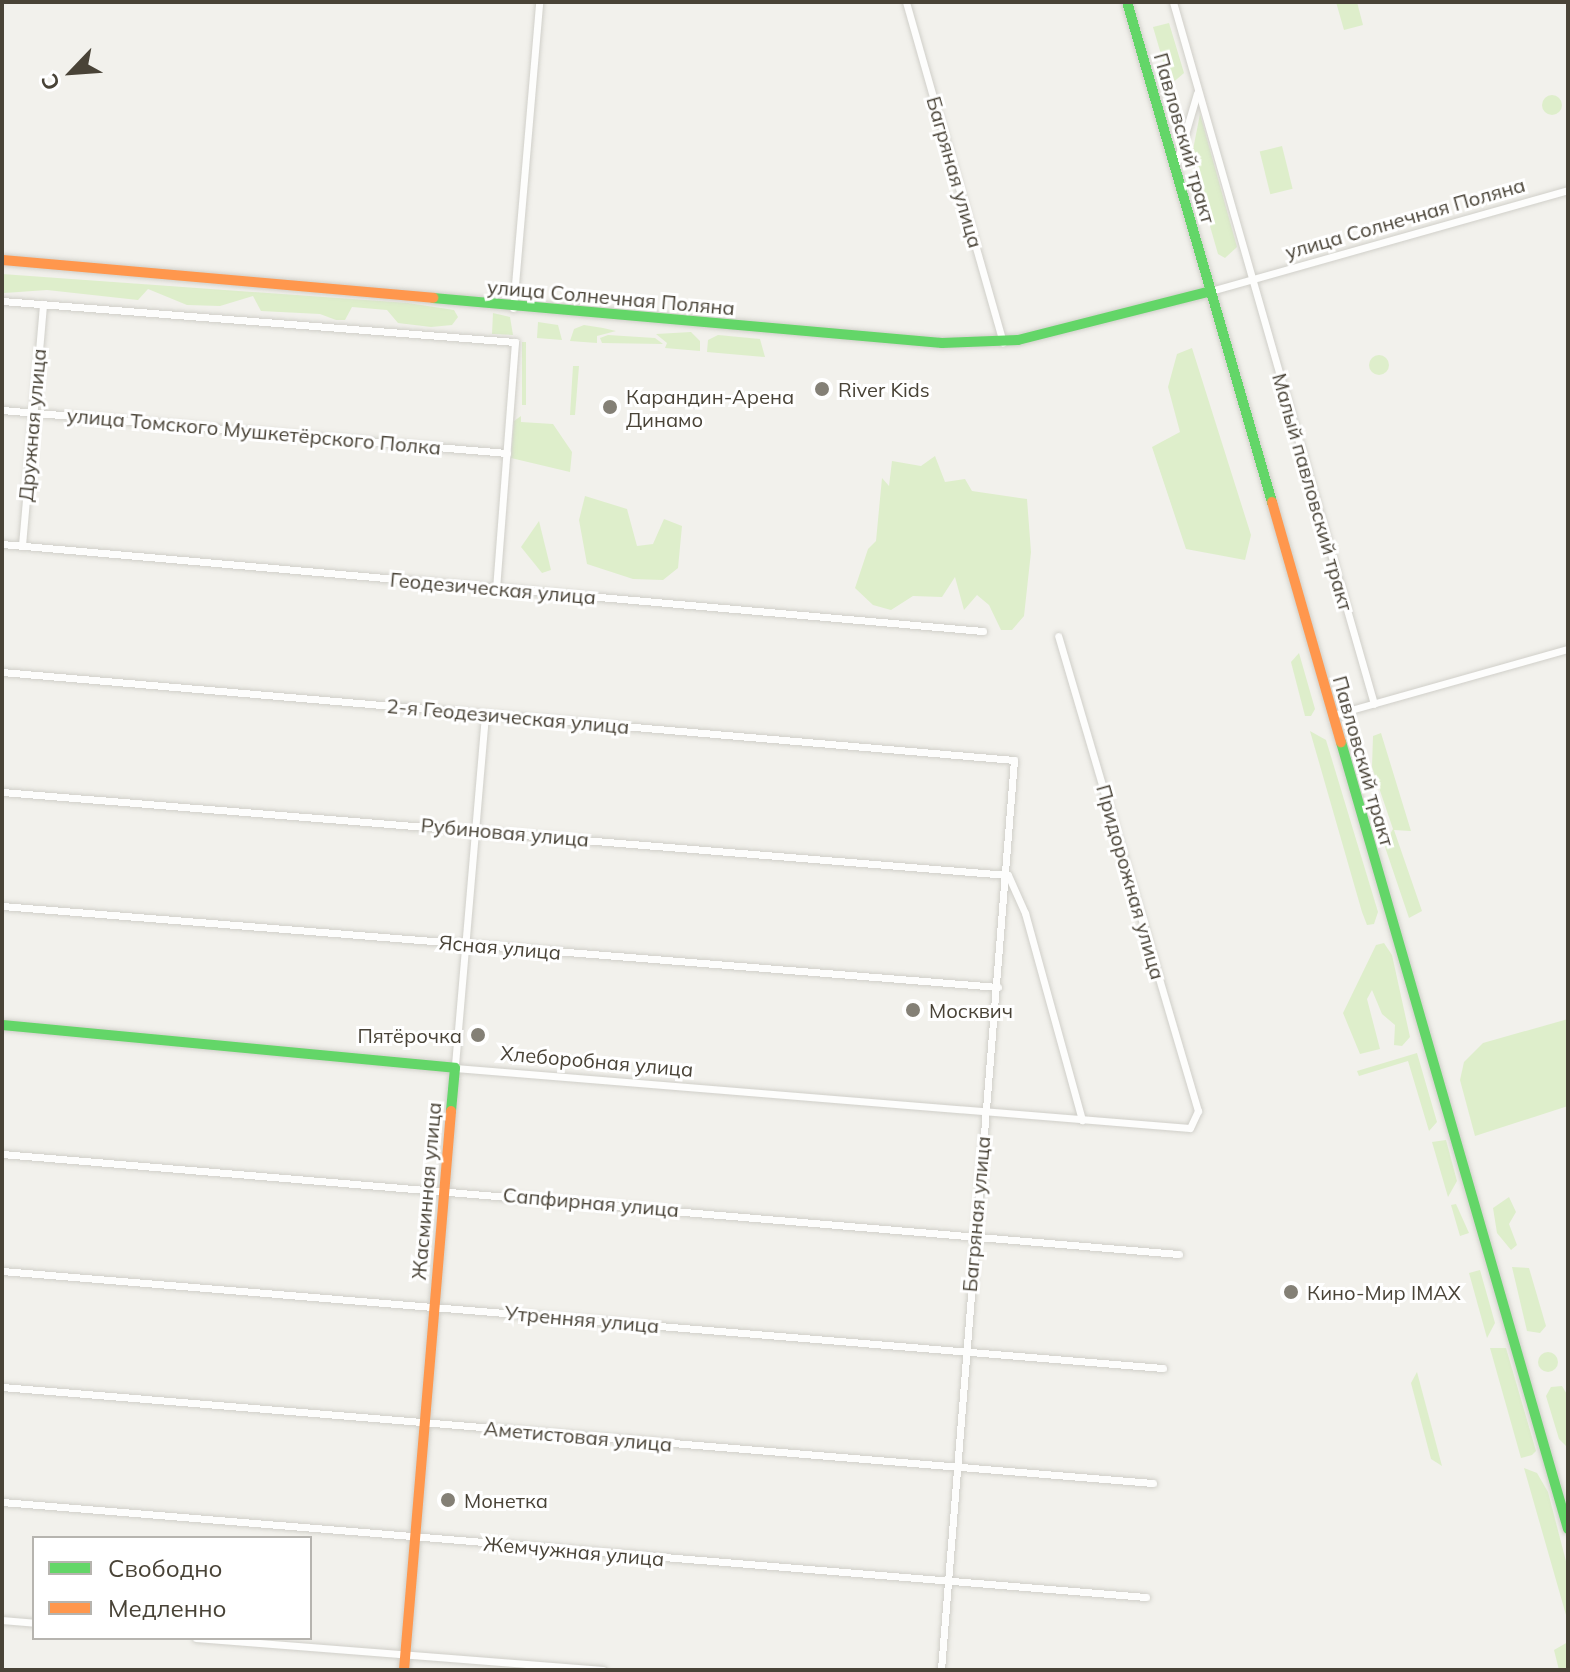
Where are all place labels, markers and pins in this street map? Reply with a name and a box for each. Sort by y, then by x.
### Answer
place label: River Kids [838,377,930,401]
marker: River Kids [813,380,831,398]
place label: Карандин-Арена Динамо [626,384,794,431]
marker: Карандин-Арена Динамо [601,398,619,416]
place label: Москвич [929,998,1013,1022]
marker: Москвич [904,1001,922,1019]
place label: Пятёрочка [358,1023,462,1047]
marker: Пятёрочка [469,1026,487,1044]
place label: Кино-Мир IMAX [1307,1280,1461,1304]
marker: Кино-Мир IMAX [1282,1283,1300,1301]
place label: Монетка [464,1488,548,1512]
marker: Монетка [439,1491,457,1509]

